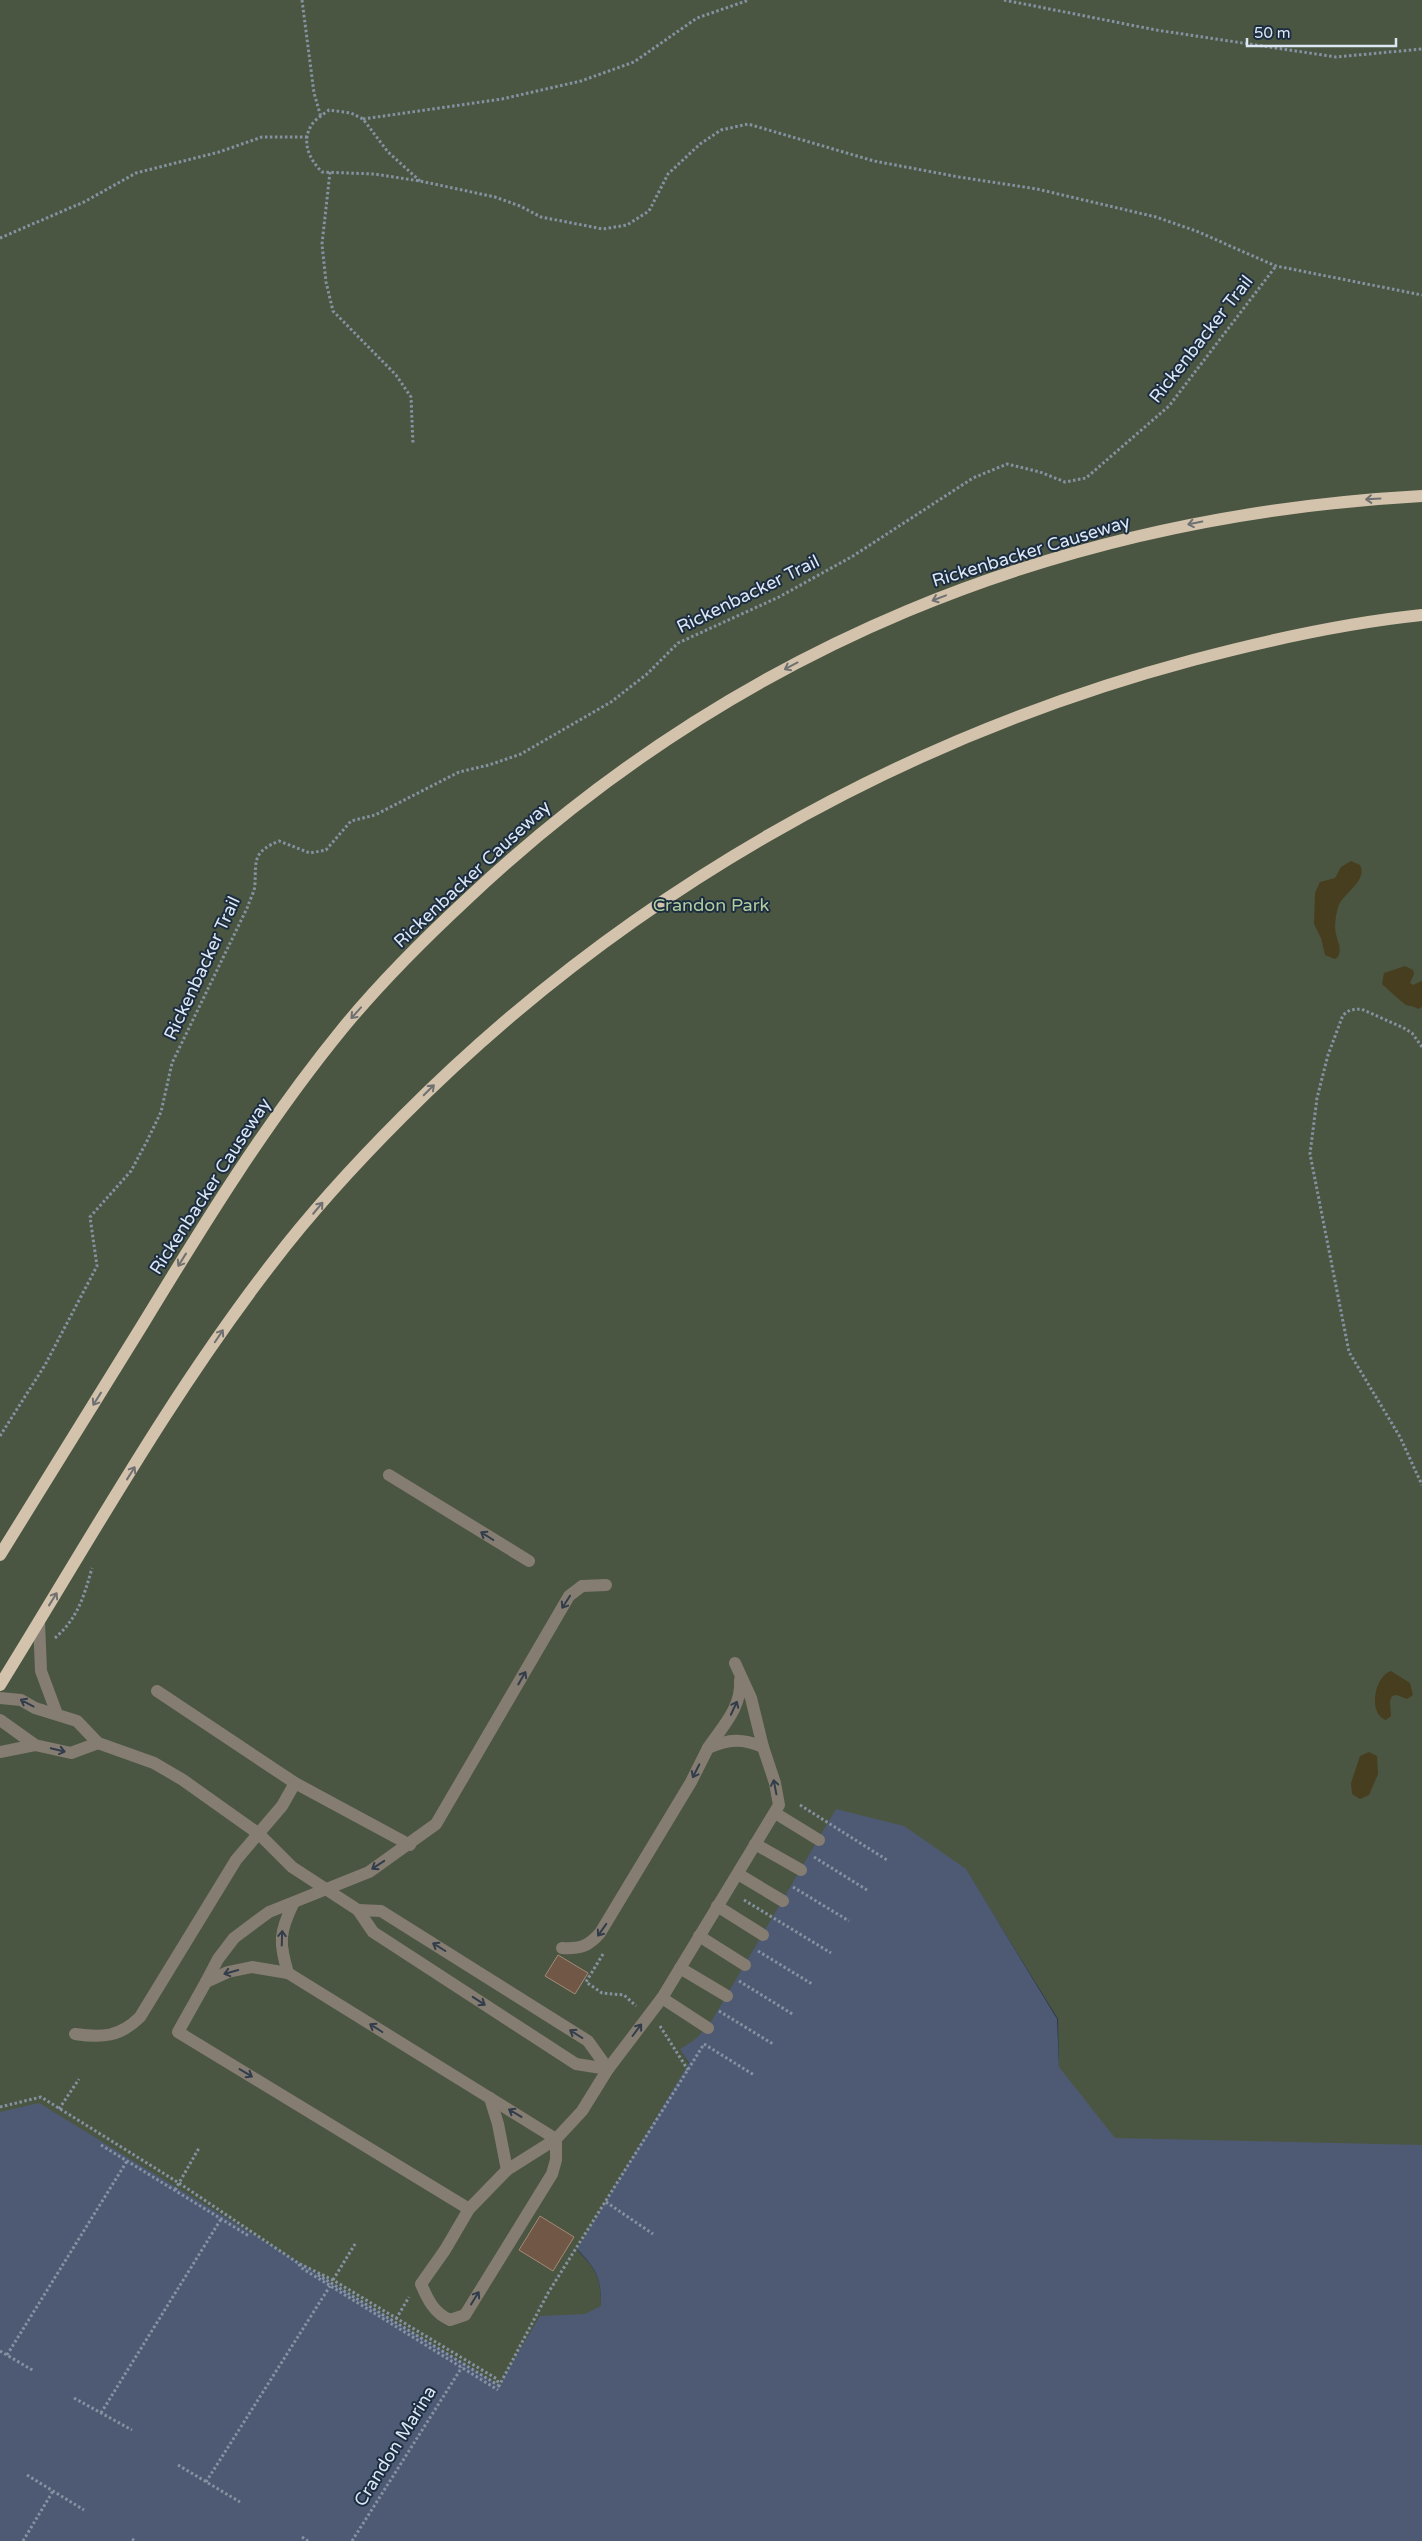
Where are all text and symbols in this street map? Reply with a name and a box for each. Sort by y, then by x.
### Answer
scale bar [1247,15,1396,47]
text: 50 m [1254,24,1291,42]
street label: Rickenbacker Trail [1144,271,1258,407]
one-way arrow [1366,494,1382,503]
street label: Rickenbacker Causeway [929,510,1133,592]
one-way arrow [1187,519,1203,528]
street label: Rickenbacker Trail [673,550,823,638]
one-way arrow [931,594,947,603]
one-way arrow [784,662,799,671]
street label: Rickenbacker Causeway [389,795,555,952]
street label: Rickenbacker Trail [159,893,245,1043]
park label: Crandon Park [653,894,770,916]
one-way arrow [350,1007,361,1020]
one-way arrow [423,1084,436,1096]
street label: Rickenbacker Causeway [145,1093,276,1278]
one-way arrow [312,1201,323,1214]
one-way arrow [176,1253,186,1267]
one-way arrow [214,1330,224,1344]
one-way arrow [91,1391,101,1405]
one-way arrow [126,1467,136,1481]
one-way arrow [481,1530,495,1540]
one-way arrow [49,1593,59,1607]
one-way arrow [561,1594,571,1608]
one-way arrow [517,1670,527,1685]
one-way arrow [20,1698,34,1708]
one-way arrow [730,1701,740,1716]
one-way arrow [49,1746,65,1755]
one-way arrow [691,1763,700,1778]
one-way arrow [770,1779,780,1795]
one-way arrow [372,1860,386,1870]
one-way arrow [597,1923,607,1937]
one-way arrow [277,1930,287,1946]
one-way arrow [432,1941,446,1951]
one-way arrow [223,1968,239,1977]
one-way arrow [472,1997,486,2007]
one-way arrow [370,2023,384,2033]
one-way arrow [632,2023,642,2037]
one-way arrow [569,2028,583,2039]
one-way arrow [238,2068,252,2078]
one-way arrow [508,2108,522,2118]
one-way arrow [471,2292,481,2306]
street label: Crandon Marina [349,2382,441,2510]

